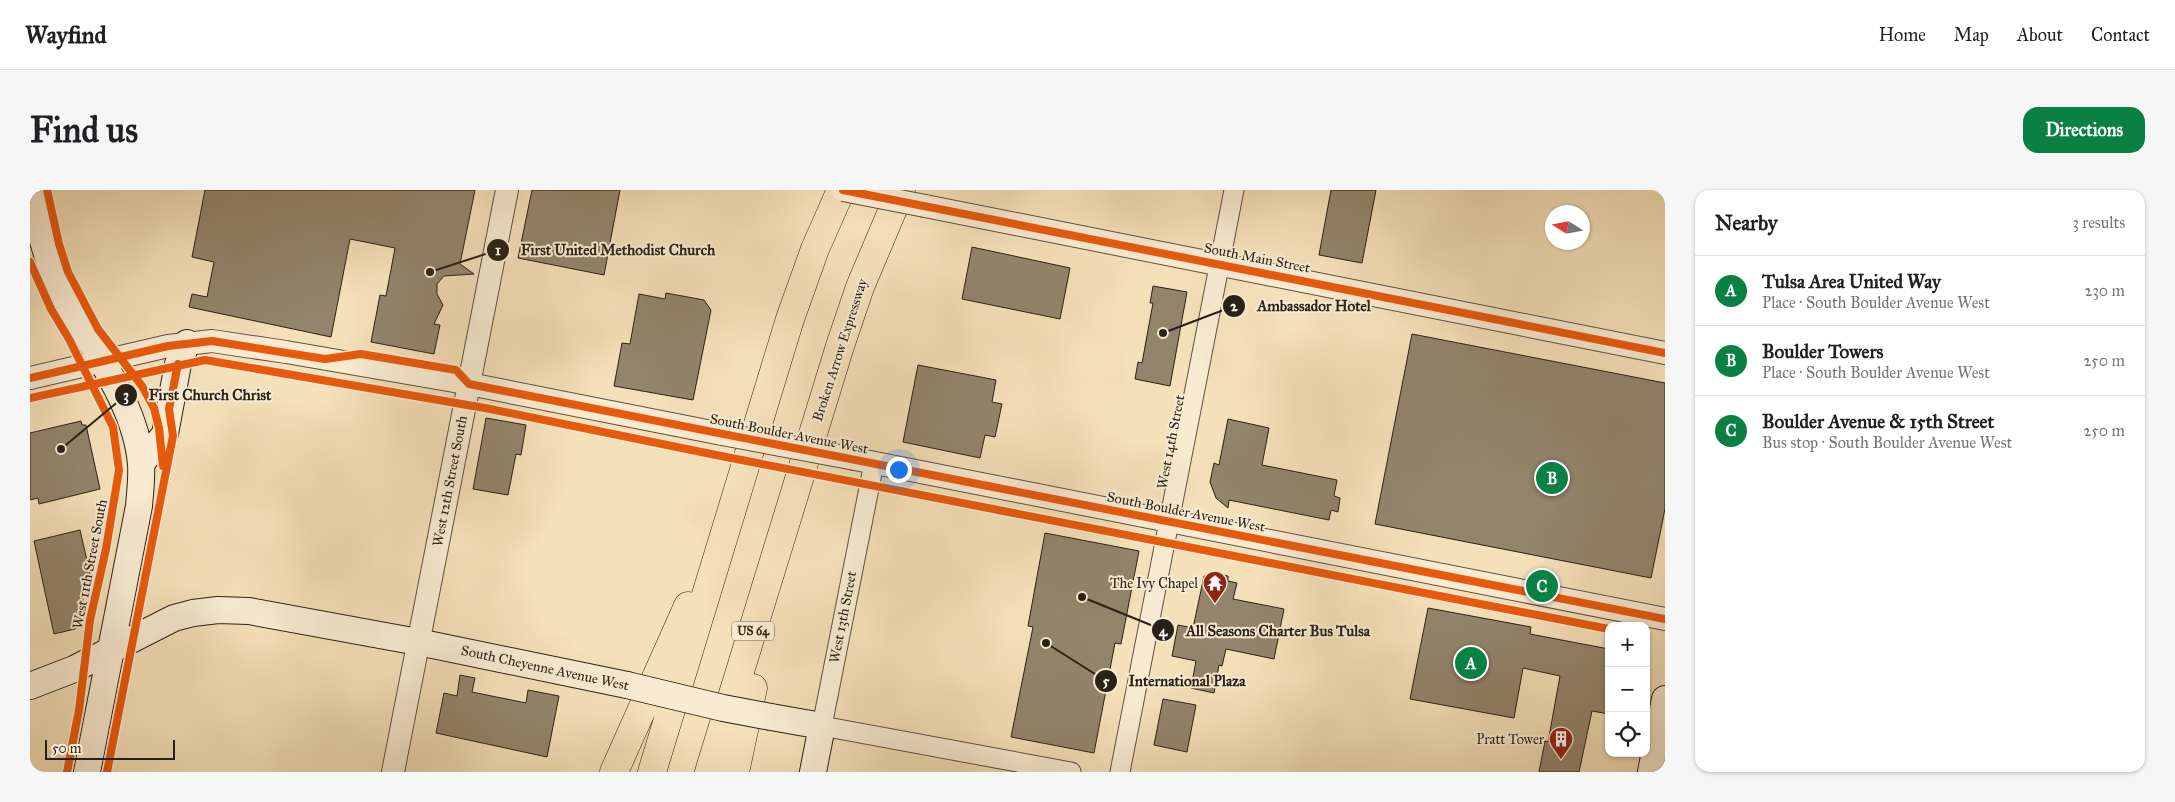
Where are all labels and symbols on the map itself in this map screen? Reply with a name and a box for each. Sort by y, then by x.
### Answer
north arrow [1545,205,1590,250]
callout: First United Methodist Church [486,235,726,265]
street label: South Main Street [1202,239,1312,277]
text: 1 [495,241,501,259]
text: First United Methodist Church [521,241,716,259]
street label: Broken Arrow Expressway [809,276,871,424]
callout: Ambassador Hotel [1222,291,1381,321]
text: 2 [1230,297,1238,315]
text: Ambassador Hotel [1256,297,1372,315]
callout: First Church Christ [113,380,281,410]
text: 3 [123,386,129,405]
text: First Church Christ [149,386,272,404]
street label: West 14th Street [1154,393,1188,490]
street label: South Boulder Avenue West [708,410,870,458]
street label: West 12th Street South [429,414,471,548]
your location [886,457,912,483]
pin: B [1536,459,1568,497]
street label: South Boulder Avenue West [1105,488,1267,536]
street label: West 11th Street South [69,498,111,630]
pin: C [1526,567,1558,605]
street label: West 13th Street [826,570,860,664]
temple icon: The Ivy Chapel [1202,570,1228,604]
place label: The Ivy Chapel [1110,575,1198,592]
callout: All Seasons Charter Bus Tulsa [1151,615,1380,645]
road number: US 64 [732,622,774,641]
text: 4 [1159,622,1168,641]
text: All Seasons Charter Bus Tulsa [1185,622,1371,640]
street label: South Cheyenne Avenue West [459,642,631,694]
pin: A [1455,644,1487,682]
callout: International Plaza [1094,666,1256,696]
text: 5 [1103,672,1110,690]
text: International Plaza [1128,672,1246,690]
building icon: Pratt Tower [1548,726,1574,760]
place label: Pratt Tower [1476,731,1545,748]
scale bar [45,737,175,760]

